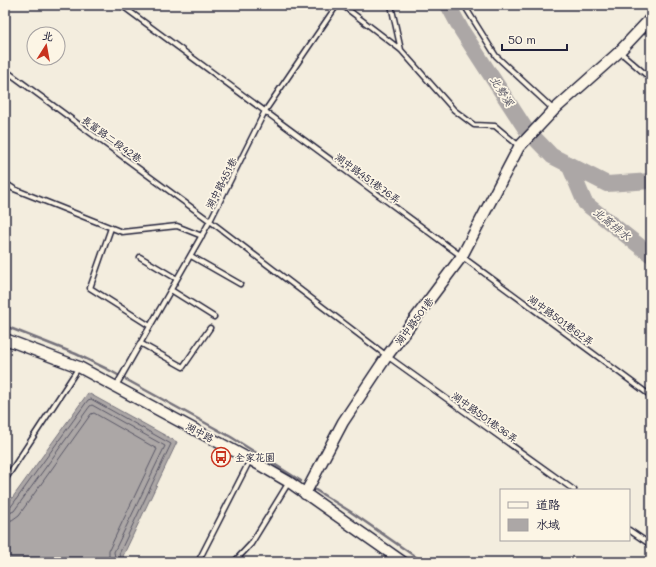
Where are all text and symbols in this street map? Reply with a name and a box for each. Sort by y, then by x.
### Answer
north arrow [26,26,66,66]
scale bar [502,26,567,52]
text: 北 [41,27,55,44]
text: 50 m [508,31,536,47]
water label: 北勢溪 [487,73,518,110]
street label: 長富路二段42巷 [79,112,146,166]
street label: 湖中路451巷76弄 [332,149,404,207]
street label: 湖中路451巷 [202,154,240,211]
water label: 北窩排水 [590,204,635,244]
street label: 湖中路501巷62弄 [525,291,597,349]
street label: 湖中路501巷 [391,293,437,348]
street label: 湖中路501巷36弄 [449,388,521,446]
street label: 湖中路 [183,419,217,445]
bus stop icon: 全家花園 [210,446,232,468]
place label: 全家花園 [235,450,275,464]
legend [500,489,630,541]
text: 道路 [536,496,560,512]
text: 水域 [536,516,560,532]

